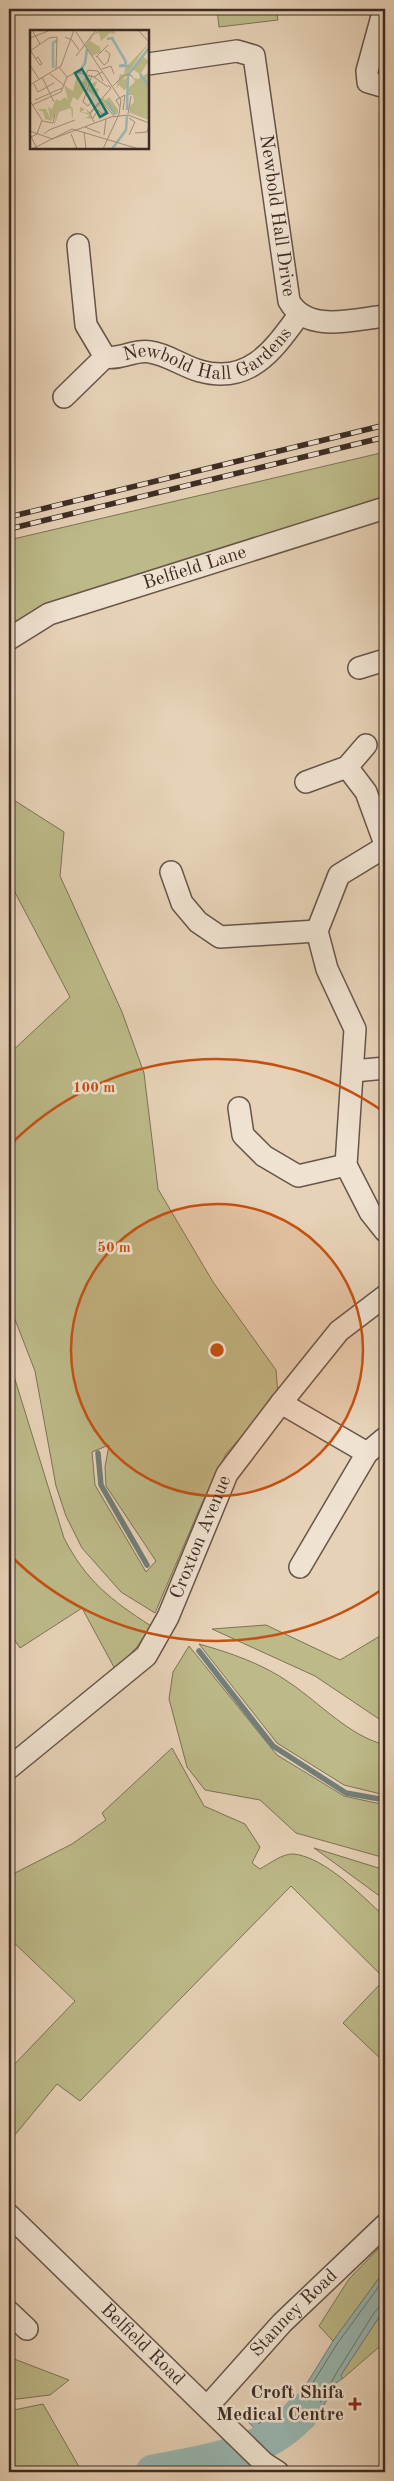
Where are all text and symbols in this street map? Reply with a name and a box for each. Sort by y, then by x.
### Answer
inset map [30,30,149,149]
street label: Newbold Hall Drive [256,134,298,298]
street label: Newbold Hall Gardens [121,324,296,384]
street label: Belfield Lane [141,543,249,593]
text: 100 m [73,1081,115,1096]
text: 50 m [97,1241,131,1256]
centre of rings [208,1341,226,1359]
street label: Croxton Avenue [167,1473,235,1602]
street label: Stanney Road [247,2266,341,2361]
street label: Belfield Road [97,2300,188,2389]
place label: Croft Shifa Medical Centre [216,2384,344,2425]
marker: Croft Shifa Medical Centre [348,2397,362,2411]

